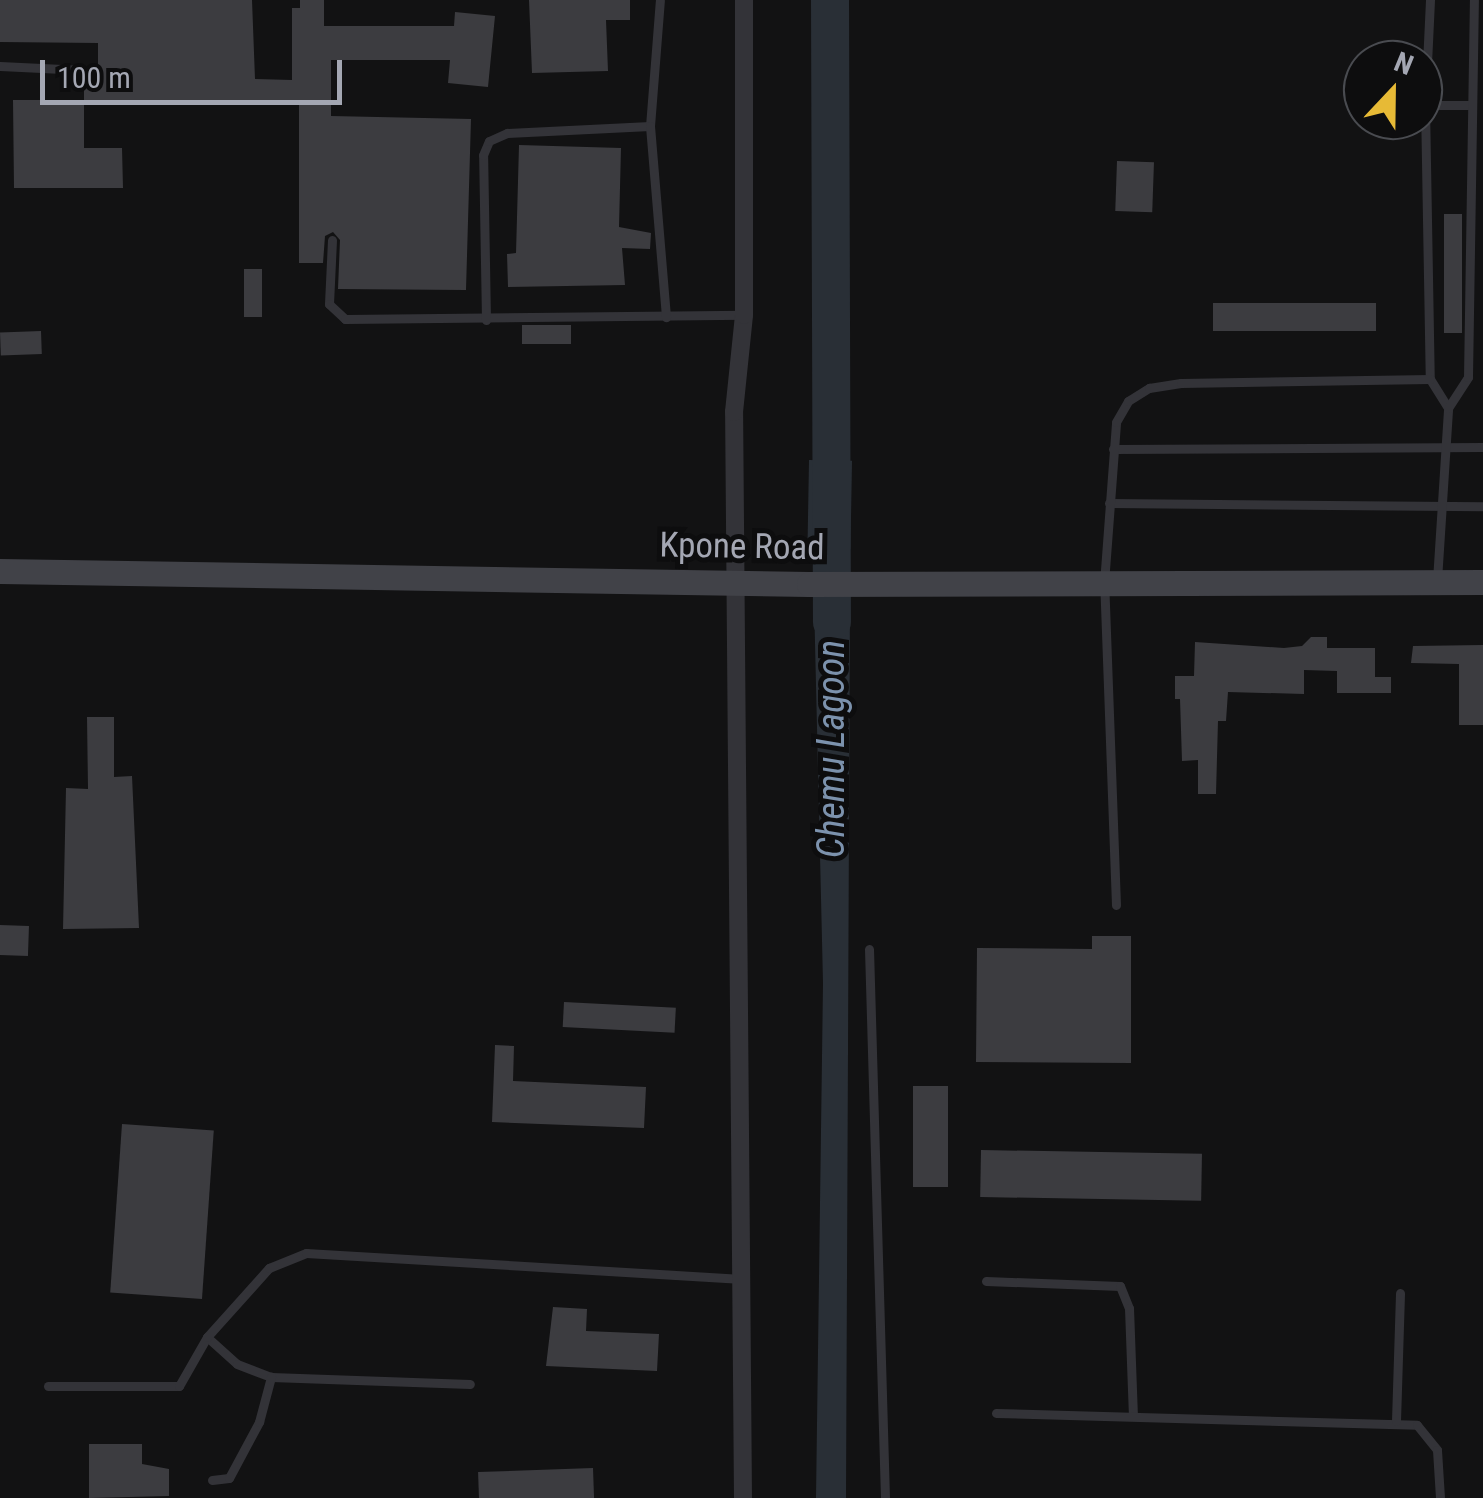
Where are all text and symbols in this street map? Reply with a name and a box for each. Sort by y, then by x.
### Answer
scale bar [45,40,348,102]
north arrow [1343,40,1443,140]
text: N [1390,45,1418,82]
text: 100 m [57,60,131,95]
street label: Kpone Road [659,525,825,569]
water label: Chemu Lagoon [809,640,855,858]

